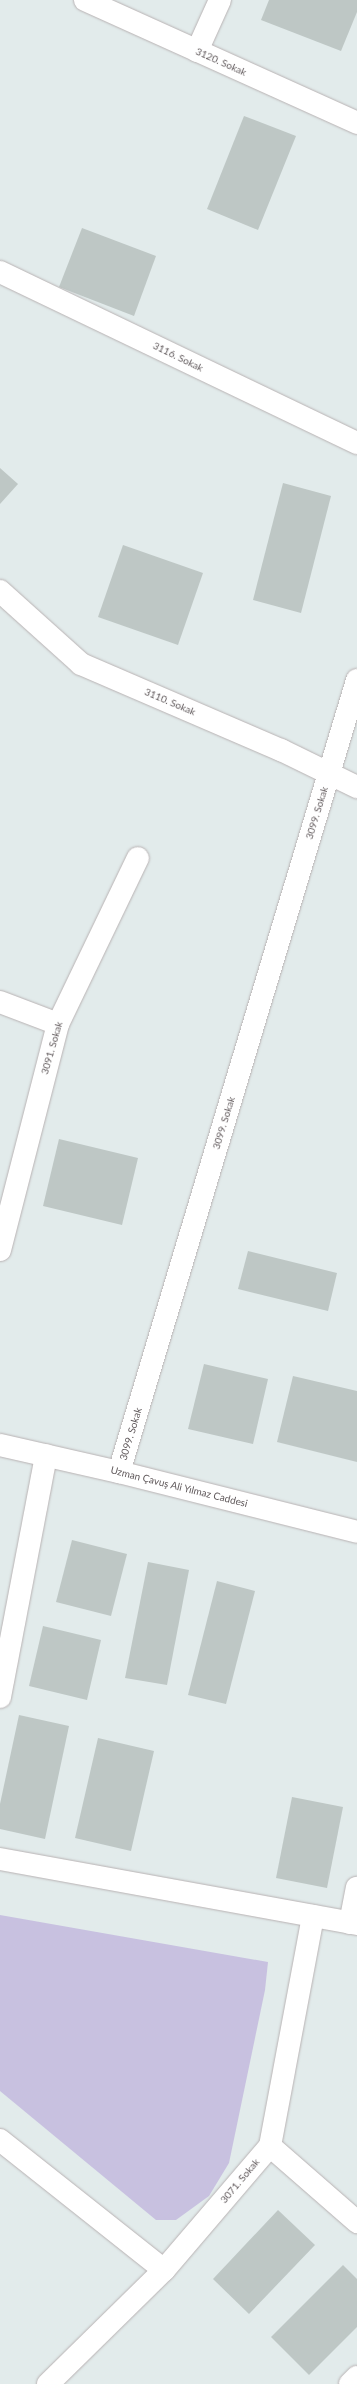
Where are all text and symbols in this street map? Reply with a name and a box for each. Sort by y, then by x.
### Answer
street label: 3120. Sokak [194,45,248,79]
street label: 3116. Sokak [151,340,205,374]
street label: 3110. Sokak [143,686,197,718]
street label: 3099. Sokak [303,785,331,841]
street label: 3091. Sokak [39,1020,65,1076]
street label: 3099. Sokak [210,1095,238,1151]
street label: 3099. Sokak [117,1406,145,1462]
street label: Uzman Çavuş Ali Yılmaz Caddesi [109,1464,249,1510]
street label: 3071. Sokak [218,2156,262,2206]

